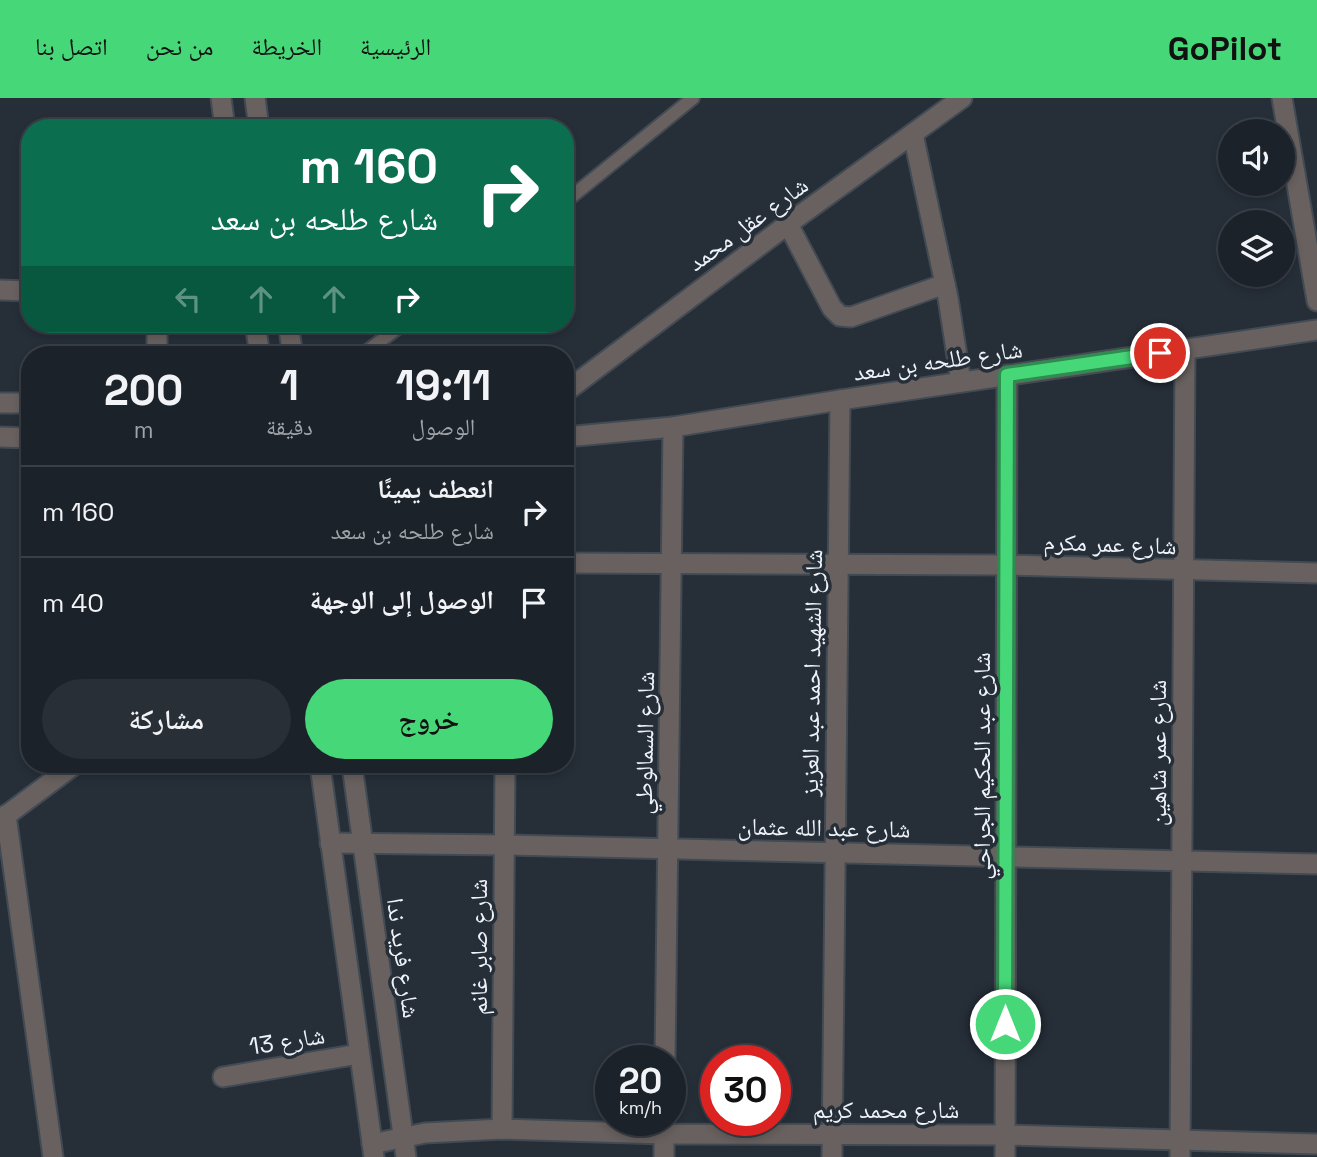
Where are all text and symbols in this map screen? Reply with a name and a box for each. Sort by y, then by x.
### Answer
text: GoPilot [1168,28,1282,70]
text: اتصل بنا [35,31,108,62]
text: من نحن [146,31,213,62]
text: الخريطة [251,31,322,62]
text: الرئيسية [360,31,431,62]
map controls [1218,119,1295,287]
button: sound [1218,119,1295,196]
text: 160 m [300,135,438,197]
icon: right [462,147,553,238]
street label: شارع عقل محمد [681,169,814,278]
text: شارع طلحه بن سعد [211,199,438,239]
button: layers [1218,210,1295,287]
icon: left [169,280,207,318]
icon: ahead [242,280,280,318]
icon: ahead [315,280,353,318]
icon: right [388,280,426,318]
pin [1130,323,1190,383]
street label: شارع طلحه بن سعد [851,333,1024,388]
icon: arrive [1141,334,1179,372]
text: 1 [280,359,299,412]
text: 19:11 [396,359,491,412]
text: 200 [104,364,183,417]
text: دقيقة [266,412,313,442]
text: الوصول [412,412,475,442]
text: m [134,415,153,445]
text: انعطف يمينًا [377,472,494,506]
icon: right [515,493,553,531]
text: 160 m [42,495,115,529]
text: شارع طلحه بن سعد [331,516,494,546]
street label: شارع عمر مكرم [1043,526,1177,562]
street label: شارع الشهيد احمد عبد العزيز [794,549,829,798]
text: الوصول إلى الوجهة [310,583,494,617]
icon: arrive [515,584,553,622]
text: 40 m [42,586,104,620]
street label: شارع عبد الحكيم الجراحي [966,652,1001,880]
street label: شارع السمالوطي [628,671,665,815]
button: مشاركة [42,679,291,759]
button: خروج [305,679,553,759]
street label: شارع عمر شاهين [1142,680,1173,826]
street label: شارع عبد الله عثمان [737,810,911,845]
street label: شارع صابر غانم [463,879,495,1015]
street label: شارع فريد ندا [380,896,427,1020]
position arrow [968,987,1042,1061]
street label: شارع 13 [247,1019,327,1062]
speed limit sign: 30 [700,1045,791,1136]
text: 20 [619,1059,662,1103]
street label: شارع محمد كريم [813,1094,959,1126]
text: km/h [619,1096,662,1119]

